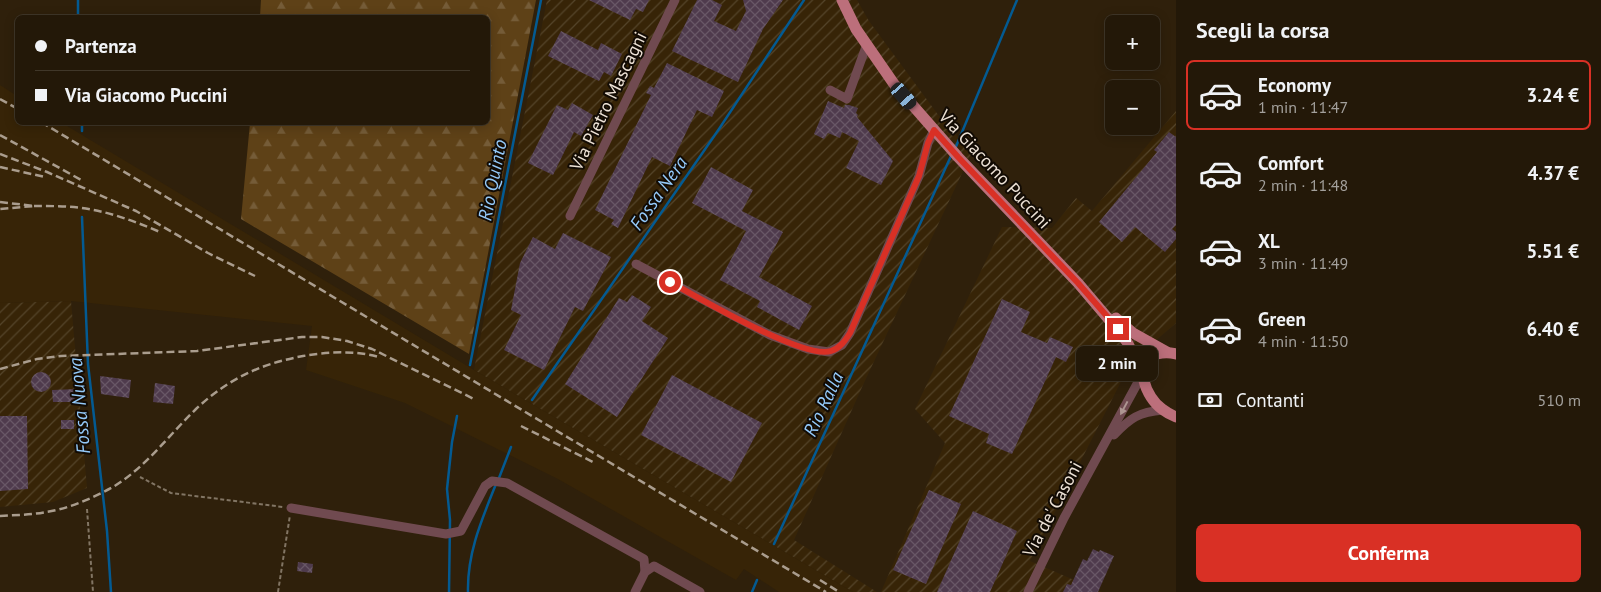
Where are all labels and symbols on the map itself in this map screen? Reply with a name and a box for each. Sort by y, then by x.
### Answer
street label: Via Pietro Mascagni [564,28,652,175]
car [888,80,919,112]
street label: Via Giacomo Puccini [933,104,1056,233]
water label: Rio Quinto [472,137,512,223]
water label: Fossa Nera [624,151,693,235]
route start [659,271,681,293]
route end [1107,318,1129,340]
callout: 2 min [1077,346,1159,382]
water label: Fossa Nuova [63,356,95,455]
water label: Rio Ralla [798,367,849,440]
one-way arrow [1120,400,1128,415]
street label: Via de' Casoni [1017,457,1087,562]

